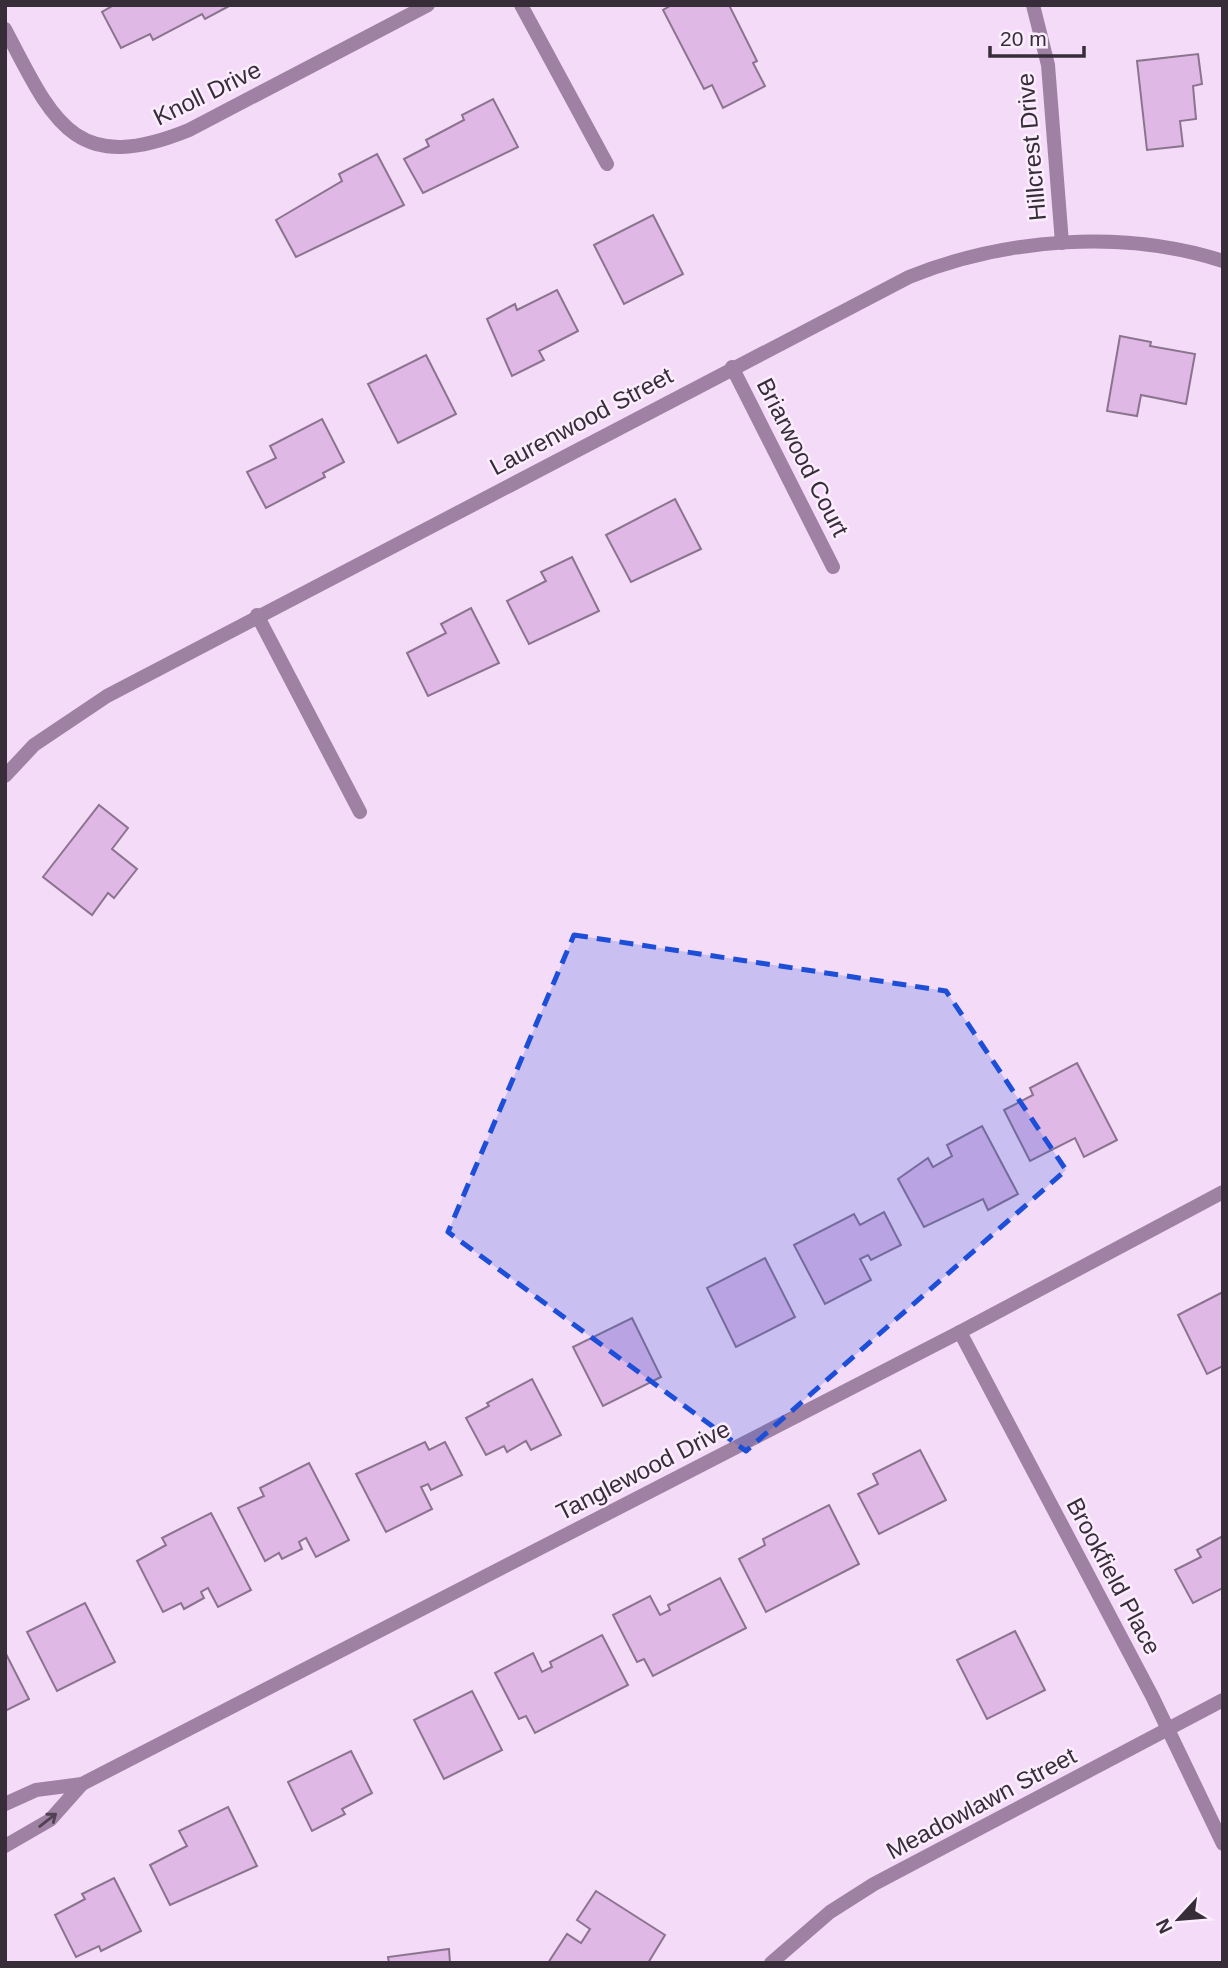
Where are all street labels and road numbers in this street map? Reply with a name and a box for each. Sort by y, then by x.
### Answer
street label: Knoll Drive [149,55,265,131]
street label: Hillcrest Drive [1011,72,1051,222]
street label: Laurenwood Street [485,361,677,481]
street label: Briarwood Court [752,374,855,541]
street label: Tanglewood Drive [552,1415,734,1525]
street label: Brookfield Place [1061,1493,1167,1659]
street label: Meadowlawn Street [882,1741,1081,1864]

